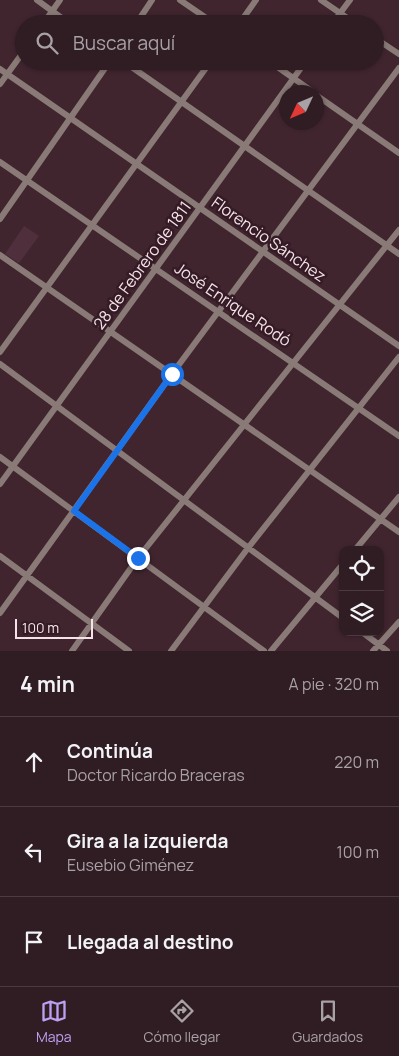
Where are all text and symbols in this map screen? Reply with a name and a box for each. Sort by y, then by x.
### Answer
search box [15,15,384,70]
icon: search [33,29,61,57]
text: Buscar aquí [73,30,175,56]
north arrow [279,85,324,130]
street label: Florencio Sánchez [207,191,331,287]
street label: 28 de Febrero de 1811 [88,196,196,334]
street label: José Enrique Rodó [171,257,295,351]
route start [161,363,184,386]
map controls [339,546,384,636]
button: locate [339,546,384,591]
route end [127,547,150,570]
button: layers [339,591,384,636]
scale bar [15,616,92,639]
text: 100 m [22,618,59,637]
text: 4 min [20,670,75,698]
text: A pie · 320 m [289,673,379,695]
text: Continúa [67,738,153,764]
icon: ahead [20,748,48,776]
text: 220 m [334,751,379,773]
text: Doctor Ricardo Braceras [67,764,245,786]
text: Gira a la izquierda [67,828,228,854]
icon: left [20,838,48,866]
text: 100 m [336,841,379,863]
text: Eusebio Giménez [67,854,194,876]
icon: arrive [20,928,48,956]
text: Llegada al destino [67,929,234,955]
tab: Mapa [36,997,72,1046]
tab: Cómo llegar [143,997,220,1046]
tab: Guardados [292,997,363,1046]

